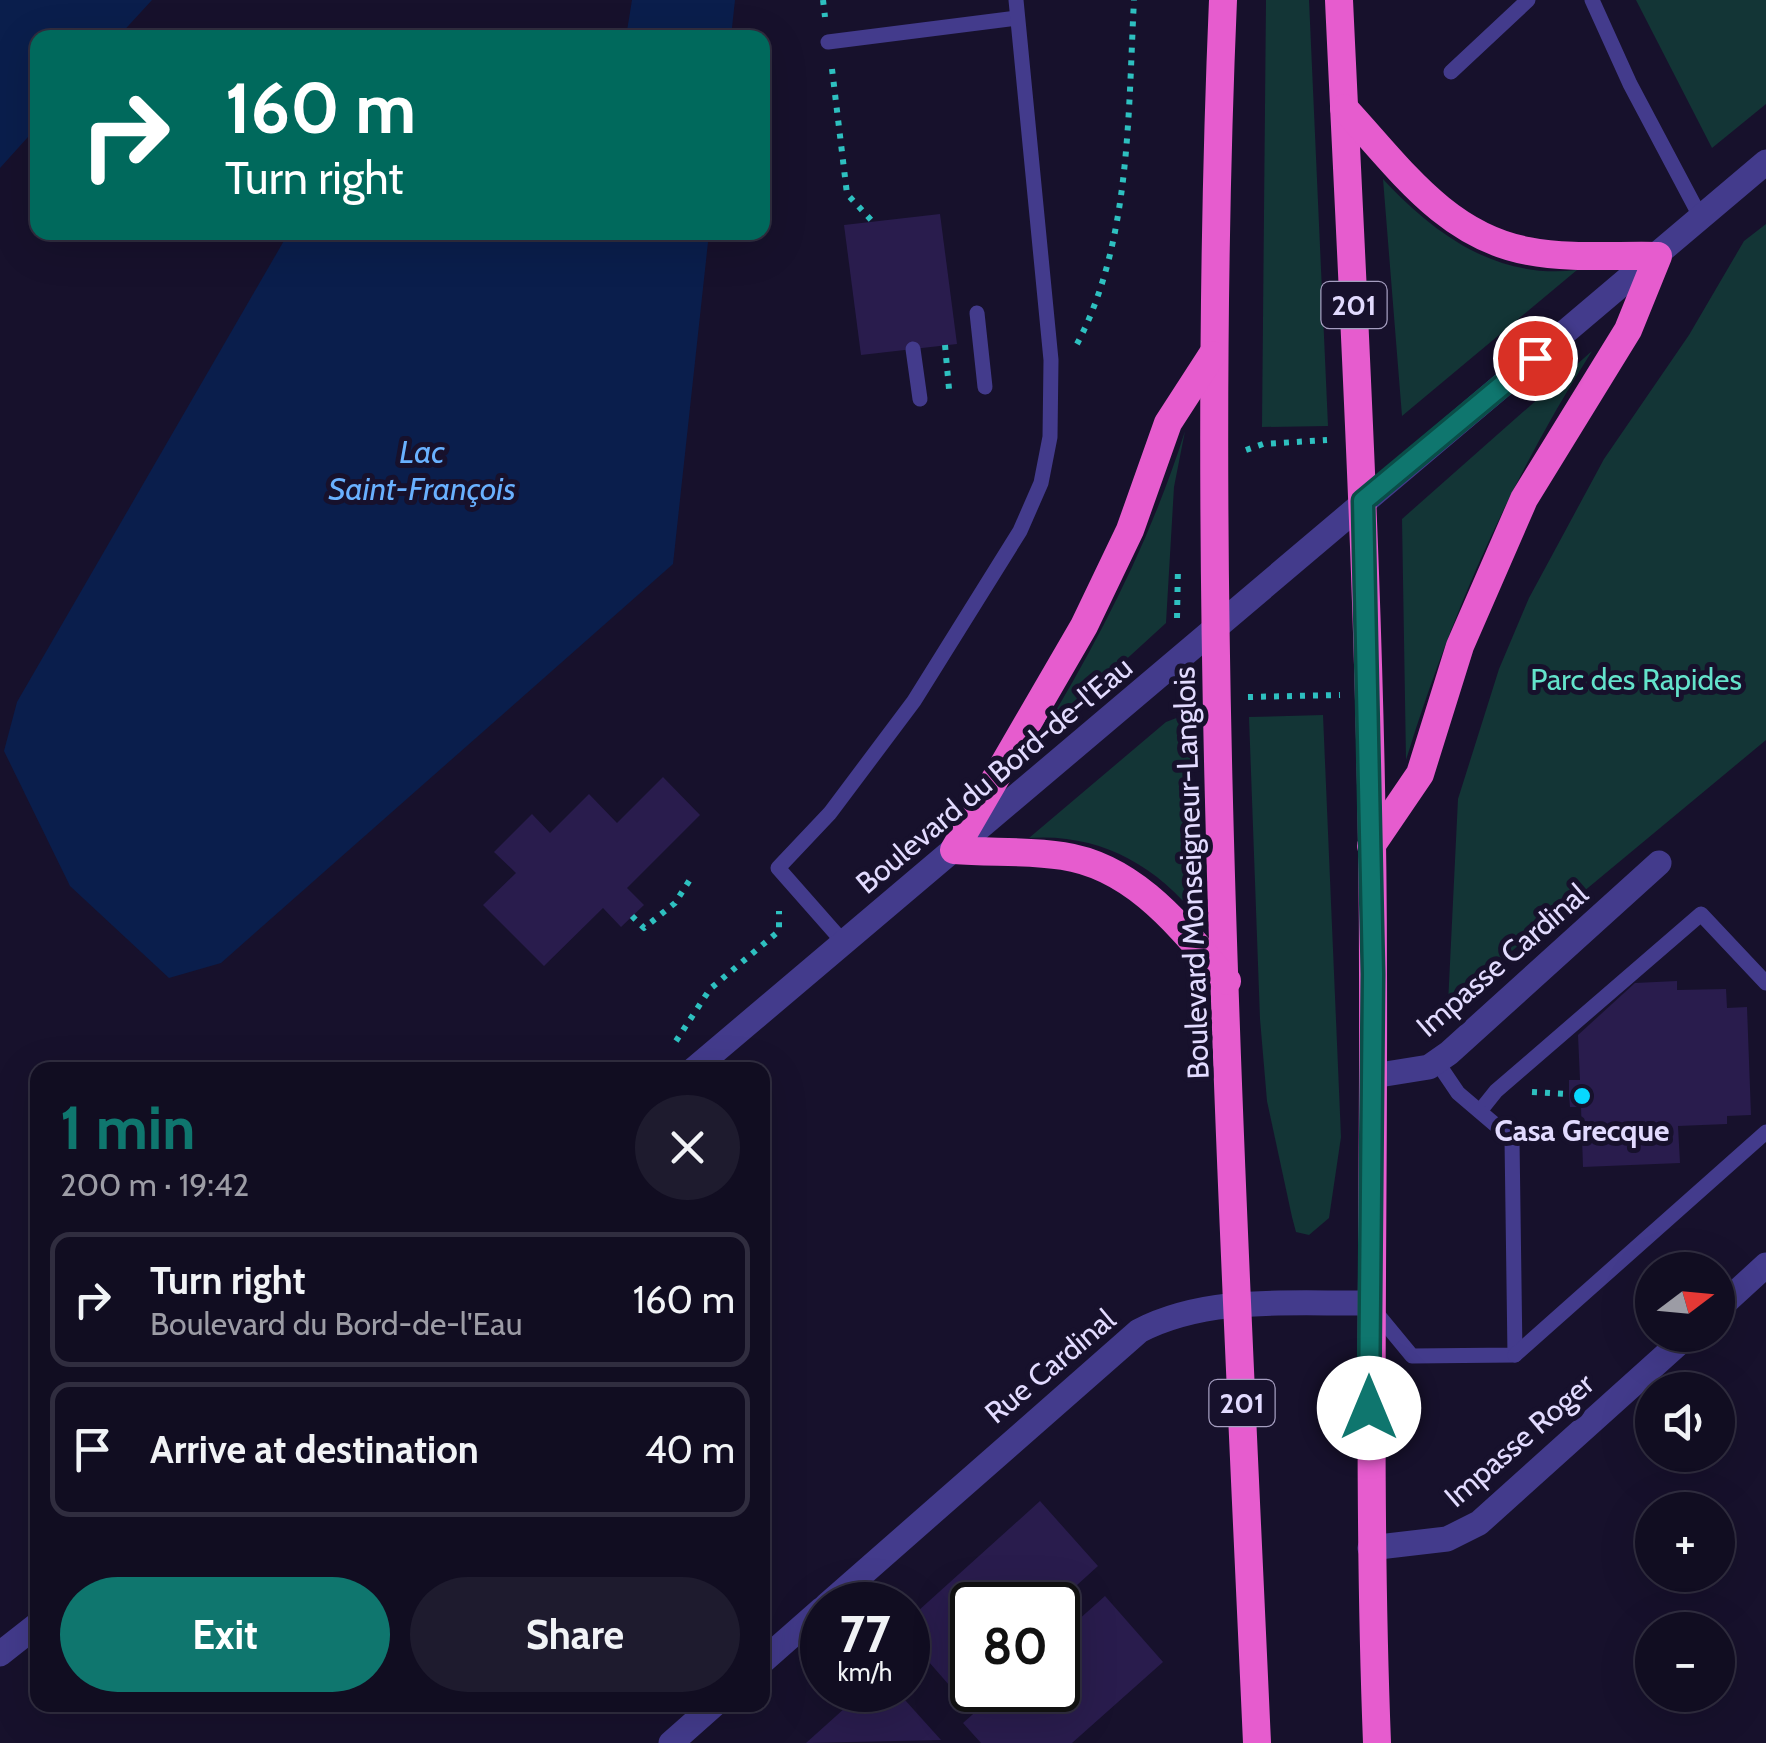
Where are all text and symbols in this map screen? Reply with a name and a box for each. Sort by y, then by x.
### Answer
text: 160 m [225,65,416,151]
icon: right [60,70,190,200]
text: Turn right [225,151,404,205]
road number: 201 [1322,282,1386,328]
pin [1493,316,1578,401]
icon: arrive [1508,331,1563,386]
water label: Lac Saint-François [328,432,516,508]
street label: Boulevard du Bord-de-l'Eau [848,649,1140,901]
park label: Parc des Rapides [1530,661,1742,698]
street label: Boulevard Monseigneur-Langlois [1165,666,1217,1080]
street label: Impasse Cardinal [1409,876,1595,1044]
marker: Casa Grecque [1571,1085,1593,1107]
text: 1 min [60,1091,195,1164]
button: close [635,1095,740,1200]
place label: Casa Grecque [1494,1112,1670,1149]
text: 200 m · 19:42 [60,1165,249,1204]
north arrow [1635,1252,1735,1352]
map controls [1635,1252,1735,1712]
text: Turn right [150,1257,306,1304]
icon: right [65,1272,120,1327]
text: 160 m [633,1276,735,1323]
street label: Rue Cardinal [977,1301,1123,1431]
text: Boulevard du Bord-de-l'Eau [150,1304,522,1343]
position arrow [1317,1356,1421,1460]
street label: Impasse Roger [1437,1365,1602,1515]
button: sound [1635,1372,1735,1472]
road number: 201 [1210,1380,1274,1426]
icon: arrive [65,1422,120,1477]
text: Arrive at destination [150,1426,479,1473]
text: 40 m [645,1426,735,1473]
button: + [1635,1492,1735,1592]
button: Exit [60,1577,390,1692]
button: Share [410,1577,740,1692]
speed limit sign: 80 [950,1582,1080,1712]
text: 77 [839,1604,891,1665]
button: − [1635,1612,1735,1712]
text: km/h [838,1657,892,1687]

